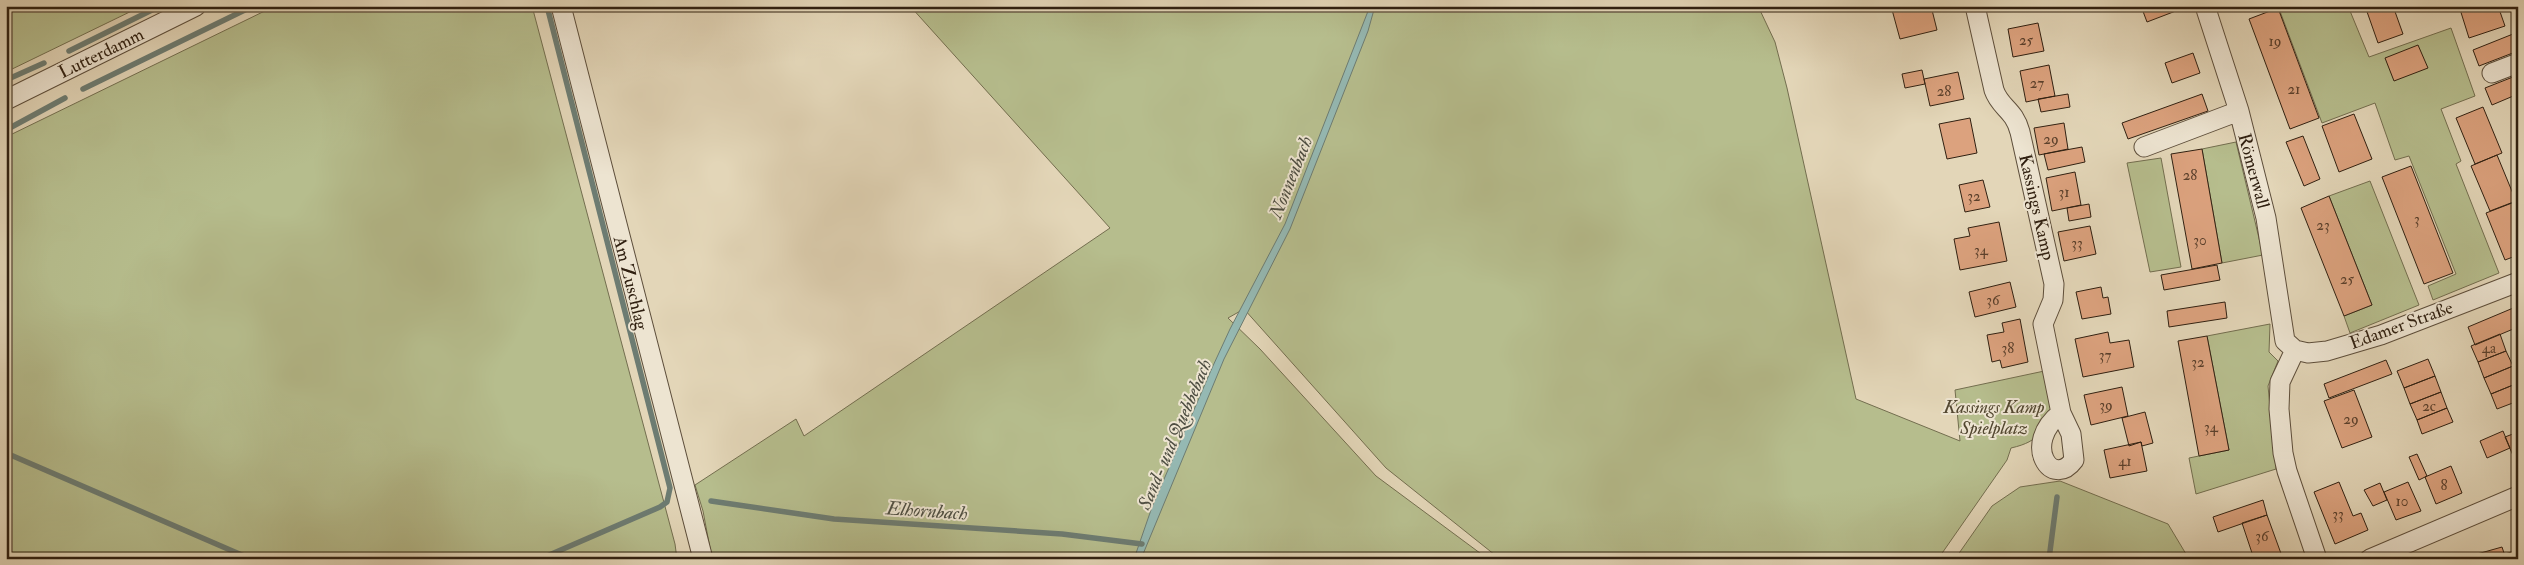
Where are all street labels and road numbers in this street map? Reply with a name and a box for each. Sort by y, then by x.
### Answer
street label: Lutterdamm [55,23,148,84]
street label: Römerwall [2232,131,2275,212]
street label: Kassings Kamp [2013,152,2060,262]
street label: Am Zuschlag [608,233,654,333]
street label: Edamer Straße [2346,296,2456,355]

